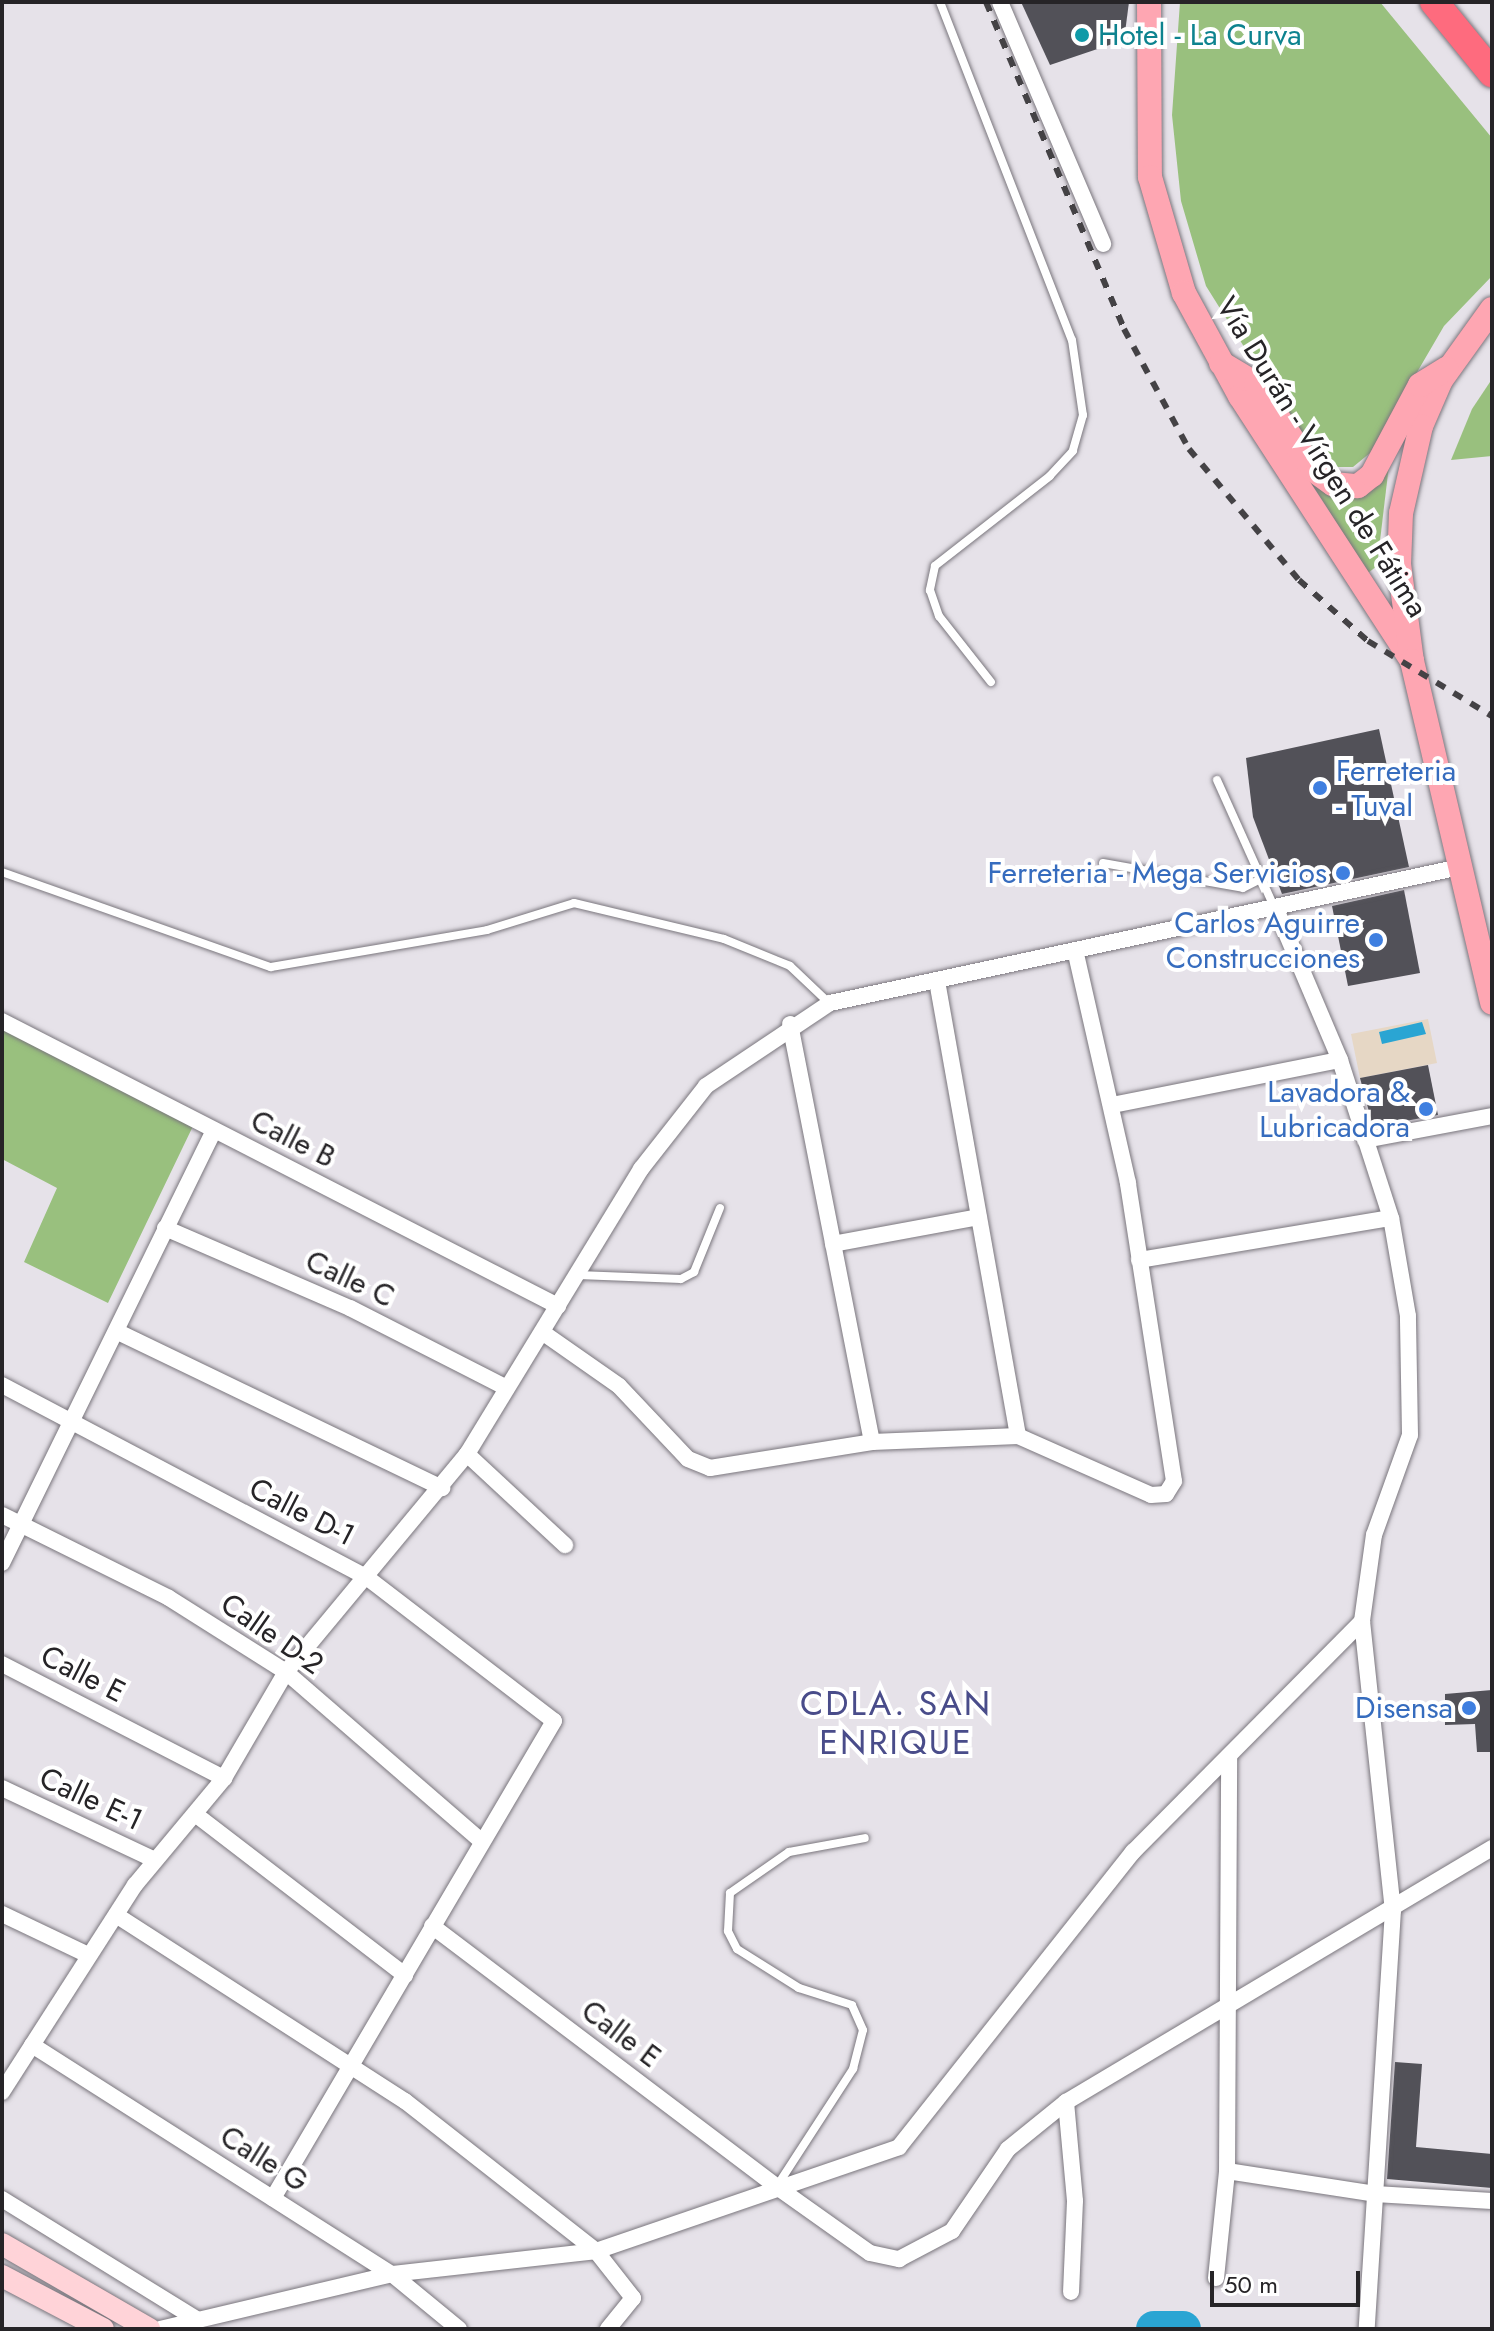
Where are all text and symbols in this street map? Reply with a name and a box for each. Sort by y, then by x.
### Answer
place label: Hotel - La Curva [1098,17,1302,53]
marker: Hotel - La Curva [1073,26,1091,44]
street label: Vía Durán - Vírgen de Fátima [1209,290,1435,624]
place label: Ferreteria - Tuval [1336,753,1456,824]
marker: Ferreteria - Tuval [1311,779,1329,797]
place label: Ferreteria - Mega Servicios [987,855,1327,891]
marker: Ferreteria - Mega Servicios [1334,864,1352,882]
place label: Carlos Aguirre Construcciones [1166,905,1360,976]
marker: Carlos Aguirre Construcciones [1367,931,1385,949]
place label: Lavadora & Lubricadora [1259,1074,1410,1144]
marker: Lavadora & Lubricadora [1417,1100,1435,1118]
street label: Calle B [245,1103,341,1175]
street label: Calle C [300,1243,400,1315]
street label: Calle D-1 [243,1470,361,1554]
street label: Calle D-2 [214,1586,330,1682]
street label: Calle E [35,1638,131,1710]
district label: CDLA. SAN ENRIQUE [800,1683,992,1762]
place label: Disensa [1355,1690,1453,1726]
marker: Disensa [1460,1699,1478,1717]
street label: Calle E-1 [34,1760,148,1838]
street label: Calle E [574,1993,668,2075]
street label: Calle G [214,2118,314,2200]
scale bar [1214,2255,1364,2305]
text: 50 m [1224,2267,1278,2302]

